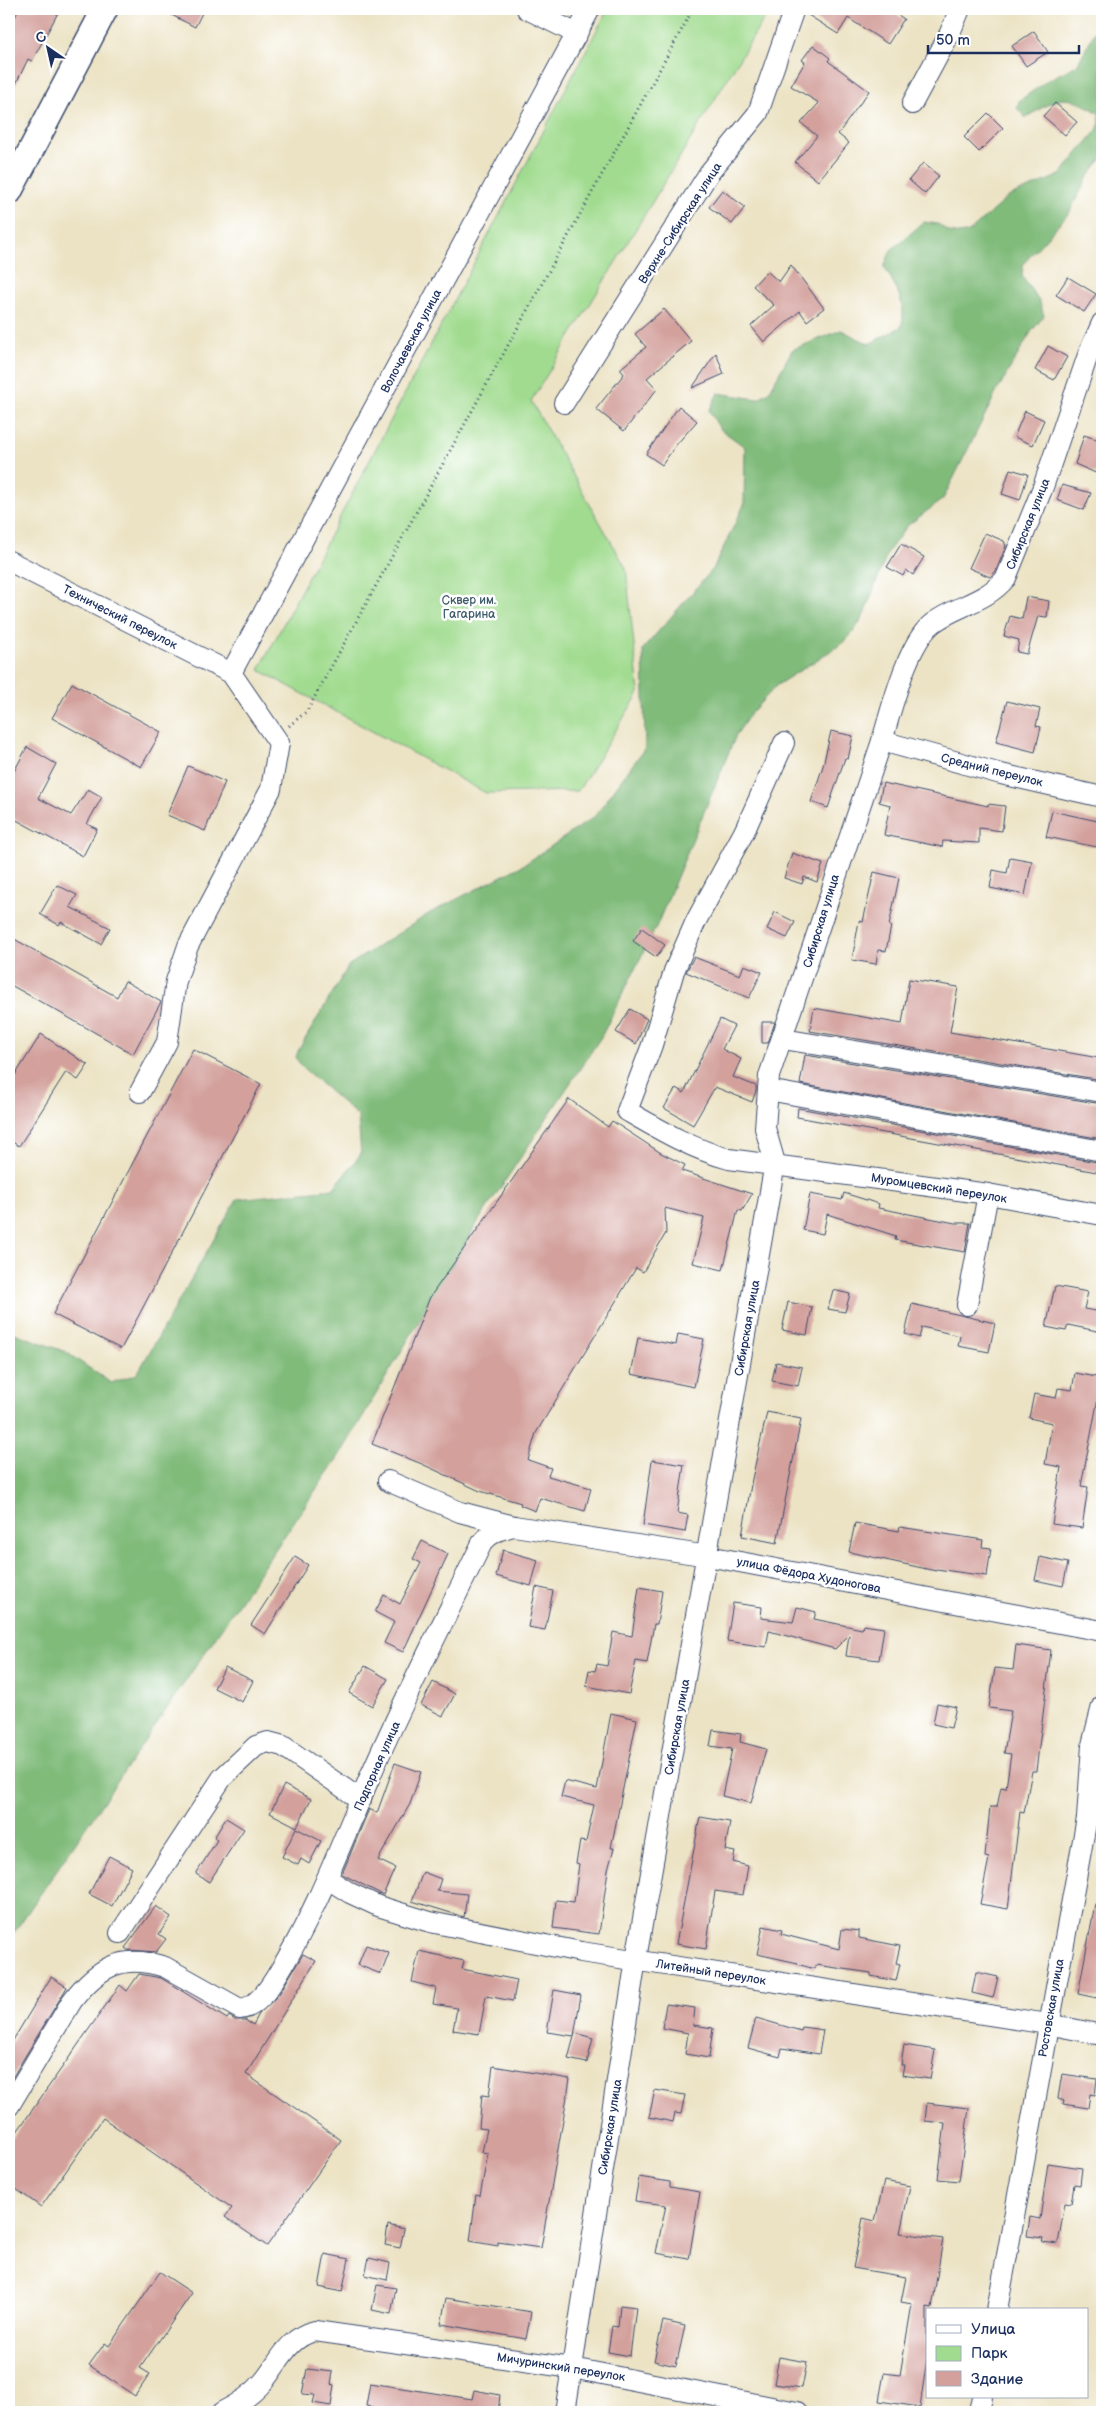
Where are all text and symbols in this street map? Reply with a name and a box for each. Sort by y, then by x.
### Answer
north arrow [22,22,72,72]
scale bar [928,22,1080,54]
text: С [32,28,50,47]
text: 50 m [936,31,970,50]
street label: Верхне-Сибирская улица [636,160,725,287]
street label: Волочаевская улица [378,287,445,396]
street label: Сибирская улица [1003,476,1054,572]
street label: Технический переулок [60,582,180,653]
park label: Сквер им. Гагарина [442,593,496,622]
street label: Средний переулок [939,751,1045,791]
street label: Сибирская улица [800,873,843,970]
street label: Муромцевский переулок [870,1170,1009,1207]
street label: Сибирская улица [732,1279,763,1377]
street label: улица Фёдора Худоногова [736,1554,882,1597]
street label: Сибирская улица [662,1678,693,1776]
street label: Подгорная улица [351,1719,404,1813]
street label: Литейный переулок [654,1956,768,1989]
street label: Ростовская улица [1035,1958,1068,2059]
street label: Сибирская улица [595,2078,625,2176]
legend [926,2308,1088,2398]
text: Улица [971,2320,1016,2339]
text: Парк [971,2344,1008,2363]
street label: Мичуринский переулок [496,2350,627,2385]
text: Здание [971,2370,1023,2389]

